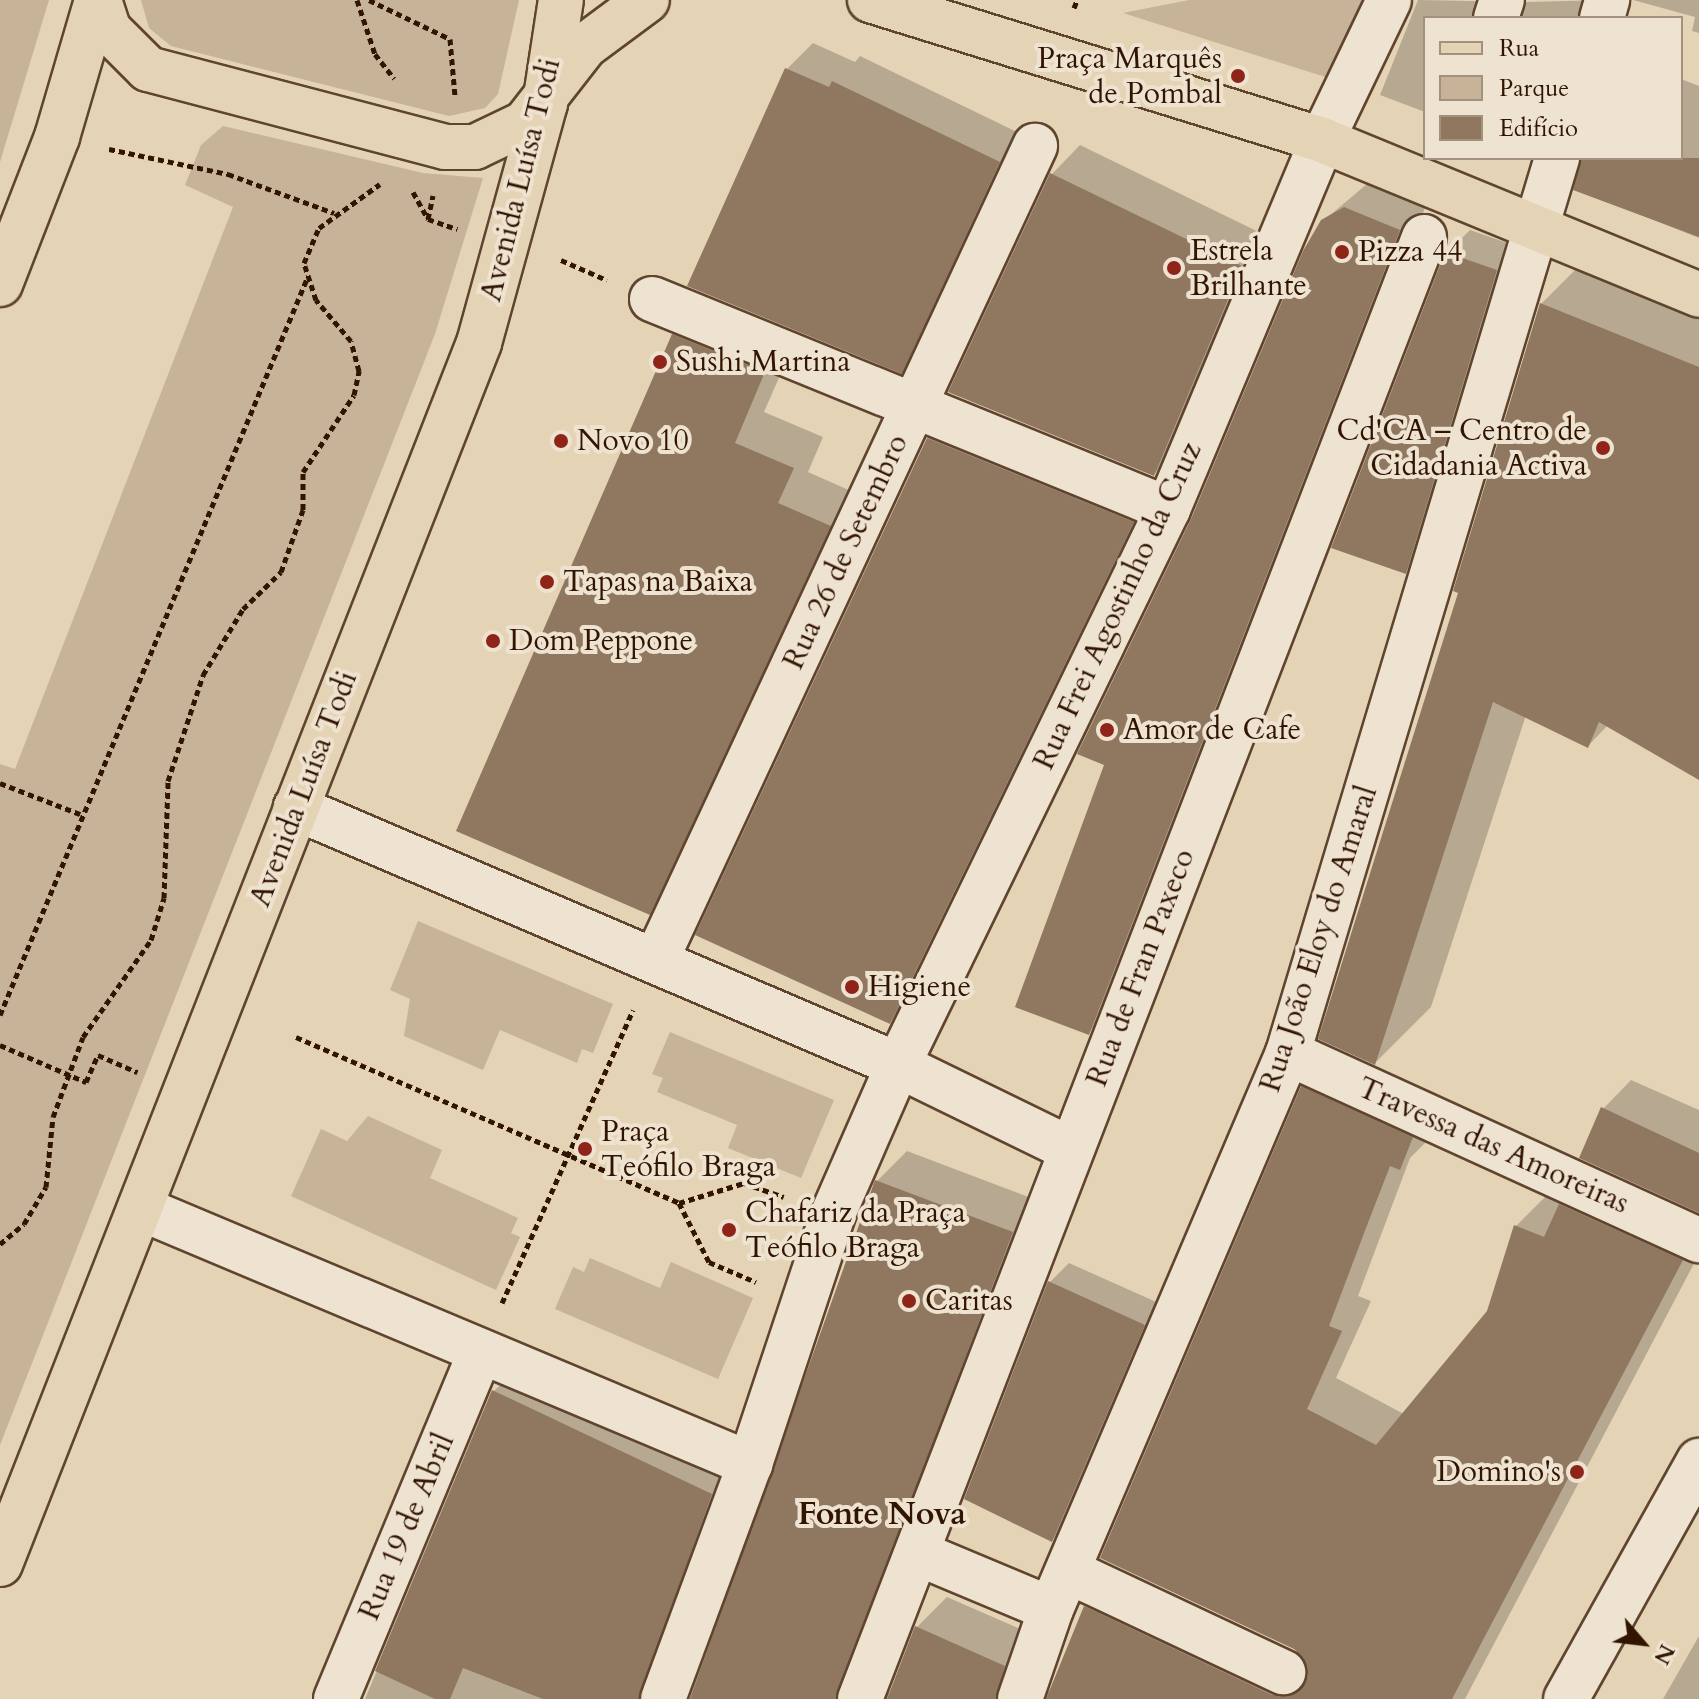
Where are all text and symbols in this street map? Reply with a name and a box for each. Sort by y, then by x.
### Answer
legend [1423,16,1683,160]
text: Rua [1499,32,1539,65]
place label: Praça Marquês de Pombal [1037,41,1222,112]
street label: Avenida Luísa Todi [473,55,569,305]
marker: Praça Marquês de Pombal [1229,67,1247,85]
text: Parque [1499,72,1569,105]
text: Edifício [1499,112,1578,145]
place label: Estrela Brilhante [1190,233,1307,304]
place label: Pizza 44 [1358,234,1463,270]
marker: Pizza 44 [1333,243,1351,261]
marker: Estrela Brilhante [1165,259,1183,277]
place label: Sushi Martina [676,344,851,380]
marker: Sushi Martina [651,353,669,371]
place label: Cd'CA – Centro de Cidadania Activa [1336,413,1587,484]
place label: Novo 10 [577,423,689,459]
street label: Rua 26 de Setembro [776,429,916,675]
marker: Novo 10 [552,432,570,450]
street label: Rua Frei Agostinho da Cruz [1026,436,1210,776]
marker: Cd'CA – Centro de Cidadania Activa [1594,439,1612,457]
place label: Tapas na Baixa [563,564,753,600]
marker: Tapas na Baixa [538,573,556,591]
place label: Dom Peppone [509,623,693,659]
marker: Dom Peppone [484,632,502,650]
street label: Avenida Luísa Todi [243,666,365,912]
place label: Amor de Cafe [1123,712,1301,748]
marker: Amor de Cafe [1098,721,1116,739]
street label: Rua João Eloy do Amaral [1252,781,1386,1097]
street label: Rua de Fran Paxeco [1079,844,1203,1092]
place label: Higiene [868,969,971,1005]
marker: Higiene [843,978,861,996]
street label: Travessa das Amoreiras [1352,1070,1634,1222]
place label: Praça Teófilo Braga [601,1114,776,1184]
marker: Praça Teófilo Braga [576,1140,594,1158]
place label: Chafariz da Praça Teófilo Braga [745,1195,966,1266]
marker: Chafariz da Praça Teófilo Braga [720,1221,738,1239]
place label: Caritas [925,1283,1013,1319]
marker: Caritas [900,1292,918,1310]
street label: Rua 19 de Abril [352,1428,462,1626]
place label: Domino's [1436,1454,1561,1490]
marker: Domino's [1568,1463,1586,1481]
district label: Fonte Nova [798,1495,966,1533]
north arrow [1603,1603,1683,1683]
text: N [1646,1639,1682,1670]

